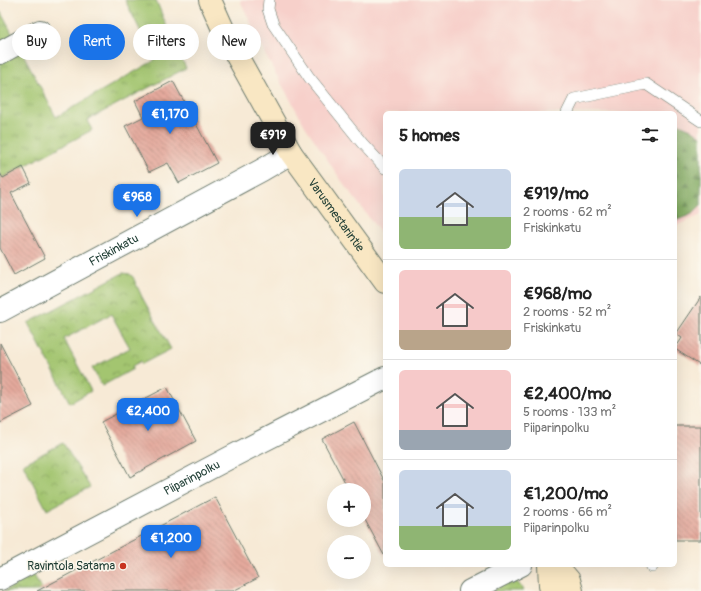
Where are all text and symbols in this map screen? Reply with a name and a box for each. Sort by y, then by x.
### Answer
chip: Buy [12,24,61,60]
chip: Rent [69,24,125,60]
chip: Filters [133,24,199,60]
chip: New [207,24,261,60]
pin: €1,170 [137,101,203,135]
text: €1,170 [151,106,189,122]
pin: €919 [249,122,297,156]
icon: filters [639,124,661,146]
text: 5 homes [399,125,460,146]
text: €919 [259,127,287,143]
street label: Varusmestarintie [305,176,368,255]
text: €919/mo [523,183,589,204]
pin: €968 [113,184,161,218]
icon: home [431,185,479,233]
text: €968 [122,189,152,205]
text: 2 rooms · 62 m² [523,204,612,220]
text: Friskinkatu [523,220,581,236]
street label: Friskinkatu [86,230,141,269]
text: €968/mo [523,283,592,304]
icon: home [431,286,479,334]
text: 2 rooms · 52 m² [523,304,611,320]
text: Friskinkatu [523,320,581,336]
text: €2,400/mo [523,383,611,404]
icon: home [431,386,479,434]
pin: €2,400 [115,398,181,432]
text: €2,400 [126,403,170,419]
text: 5 rooms · 133 m² [523,404,616,420]
text: Piiparinpolku [523,420,589,436]
street label: Piiparinpolku [161,457,223,499]
map controls [327,483,371,579]
button: + [327,483,371,527]
text: €1,200/mo [523,483,608,504]
icon: home [431,486,479,534]
text: 2 rooms · 66 m² [523,504,612,520]
text: Piiparinpolku [523,520,589,536]
pin: €1,200 [138,525,204,559]
text: €1,200 [150,530,192,546]
button: − [327,535,371,579]
place label: Ravintola Satama [27,559,115,574]
marker: Ravintola Satama [118,561,128,571]

